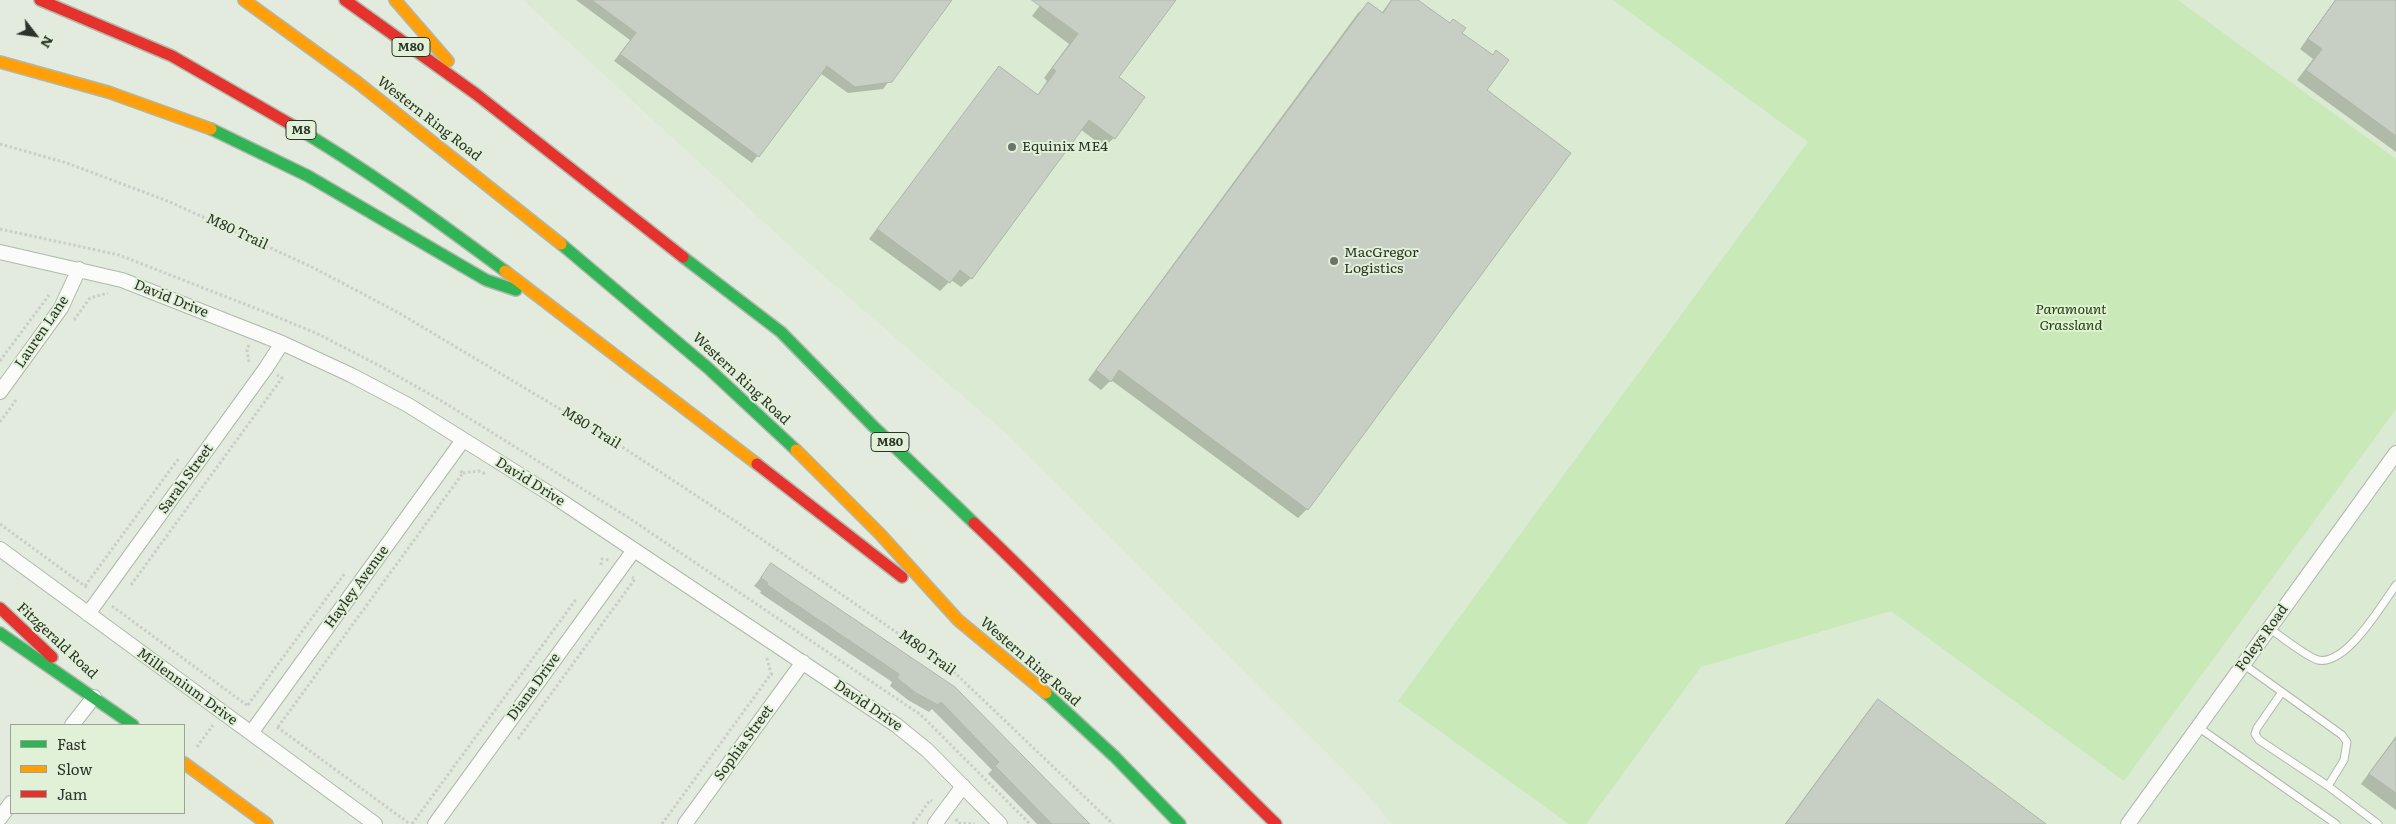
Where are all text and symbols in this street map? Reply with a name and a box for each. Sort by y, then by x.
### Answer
north arrow [10,10,60,60]
text: N [36,32,60,53]
road number: M80 [392,38,430,56]
street label: Western Ring Road [374,73,484,165]
road number: M8 [286,120,316,140]
place label: Equinix ME4 [1022,139,1108,155]
marker: Equinix ME4 [1006,141,1018,153]
street label: M80 Trail [203,210,271,254]
place label: MacGregor Logistics [1344,245,1419,278]
marker: MacGregor Logistics [1328,255,1340,267]
street label: David Drive [131,276,211,322]
street label: Lauren Lane [12,293,72,371]
park label: Paramount Grassland [2035,302,2107,334]
street label: Western Ring Road [689,329,793,429]
street label: M80 Trail [558,403,624,453]
road number: M80 [871,432,909,452]
street label: Sarah Street [155,441,217,517]
street label: David Drive [492,454,568,510]
street label: Hayley Avenue [321,543,393,631]
street label: Fitzgerald Road [13,599,101,683]
street label: Foleys Road [2232,601,2292,675]
street label: Western Ring Road [976,614,1084,710]
street label: M80 Trail [895,627,959,679]
street label: Millennium Drive [134,645,240,729]
street label: Diana Drive [504,650,564,724]
street label: David Drive [831,677,905,735]
street label: Sophia Street [711,702,777,784]
legend [10,724,185,814]
text: Fast [57,732,86,755]
text: Slow [57,757,92,780]
text: Jam [57,782,87,805]

